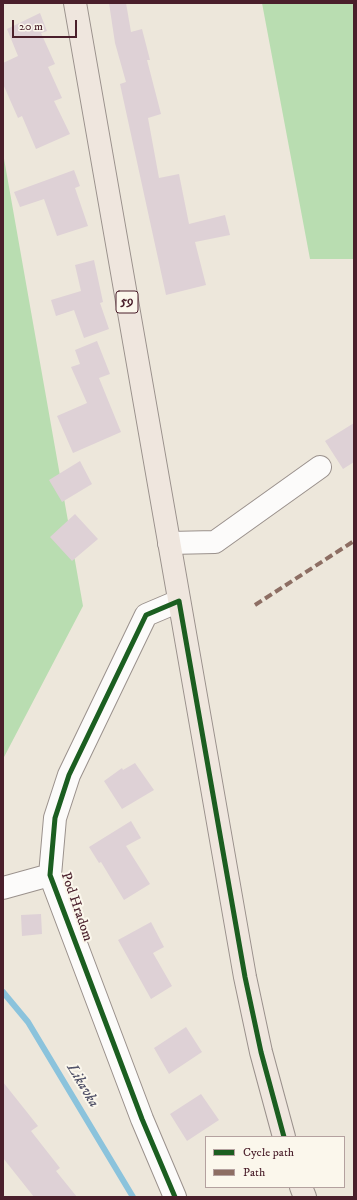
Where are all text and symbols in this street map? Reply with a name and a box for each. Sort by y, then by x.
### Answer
scale bar [14,12,79,38]
text: 20 m [19,19,43,34]
road number: 59 [116,291,138,313]
street label: Pod Hradom [56,870,96,944]
water label: Likavka [62,1061,102,1111]
legend [205,1136,345,1188]
text: Cycle path [243,1145,294,1160]
text: Path [243,1165,265,1180]

